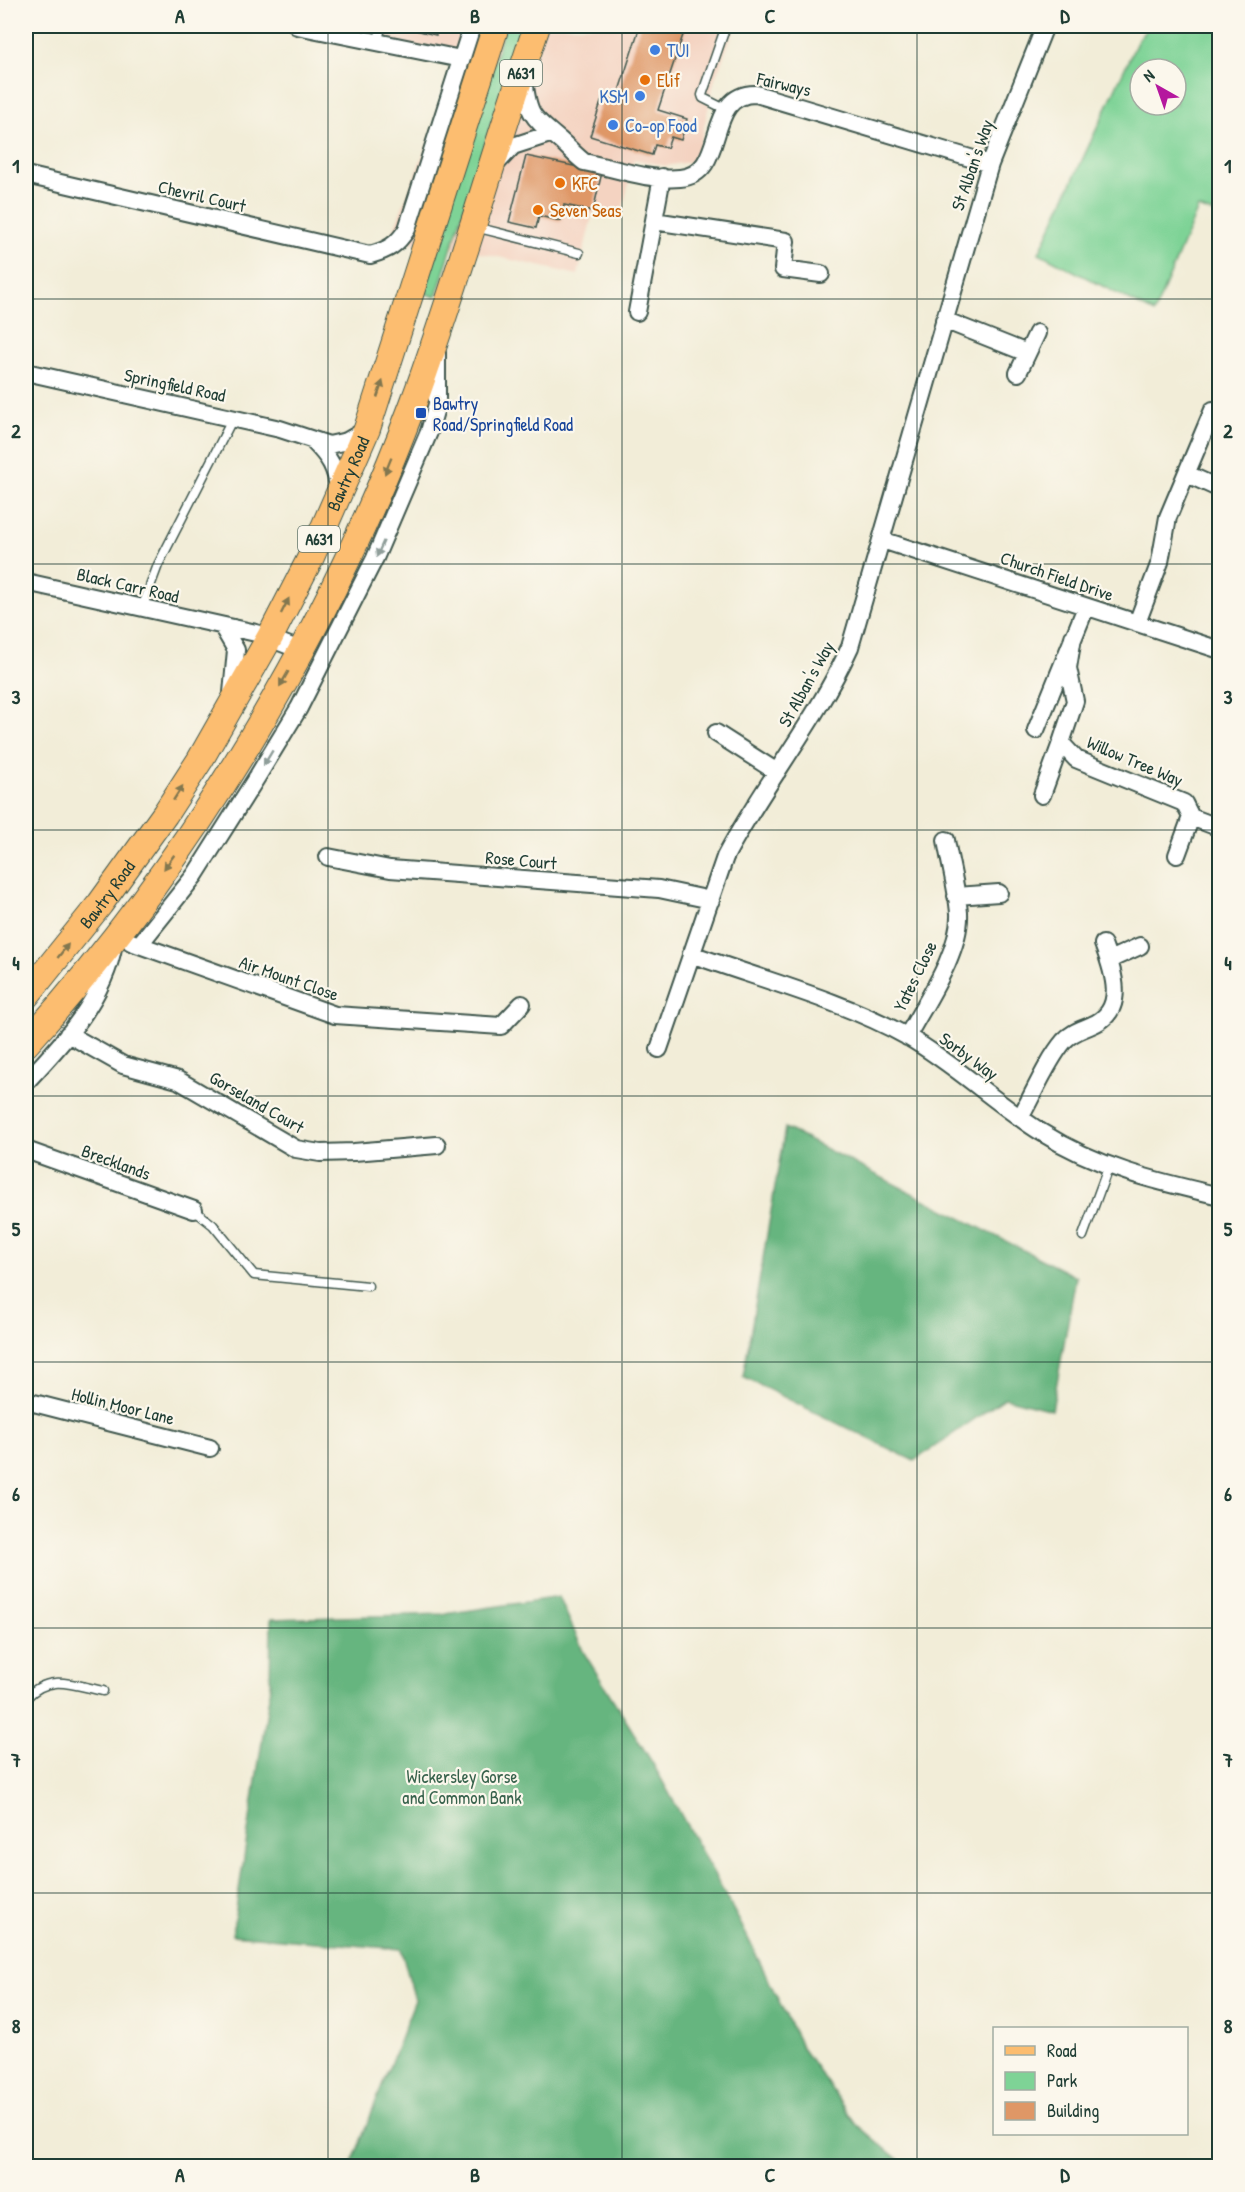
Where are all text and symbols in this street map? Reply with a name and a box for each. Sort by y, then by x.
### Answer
text: A [175,2,185,29]
text: B [470,2,480,29]
text: C [765,2,776,29]
text: D [1060,2,1070,29]
place label: TUI [667,38,690,63]
marker: TUI [648,43,662,57]
north arrow [1128,57,1188,117]
road number: A631 [500,60,542,86]
text: N [1138,64,1159,87]
street label: Fairways [754,65,814,102]
place label: Elif [657,68,681,93]
marker: Elif [638,73,652,87]
place label: KSM [600,84,628,109]
marker: KSM [633,89,647,103]
place label: Co-op Food [625,113,697,138]
street label: St Alban's Way [945,116,999,214]
marker: Co-op Food [606,118,620,132]
text: 1 [12,152,20,179]
text: 1 [1224,152,1232,179]
place label: KFC [572,171,598,196]
street label: Chevril Court [156,174,249,218]
marker: KFC [553,176,567,190]
place label: Seven Seas [550,198,622,223]
marker: Seven Seas [531,203,545,217]
street label: Springfield Road [122,362,228,408]
one-way arrow [376,380,386,398]
place label: Bawtry Road/Springfield Road [433,391,573,437]
marker: Bawtry Road/Springfield Road [414,406,428,420]
text: 2 [11,417,21,444]
text: 2 [1223,417,1233,444]
street label: Bawtry Road [320,432,375,515]
one-way arrow [383,457,392,475]
road number: A631 [298,526,340,552]
one-way arrow [375,540,384,557]
street label: Church Field Drive [997,545,1117,607]
street label: Black Carr Road [75,561,181,609]
one-way arrow [280,597,290,615]
street label: St Alban's Way [772,636,840,731]
one-way arrow [279,671,290,687]
text: 3 [12,683,21,710]
text: 3 [1224,683,1233,710]
street label: Willow Tree Way [1083,730,1187,793]
one-way arrow [263,750,274,766]
one-way arrow [173,785,184,802]
street label: Rose Court [484,844,558,876]
one-way arrow [163,853,175,869]
street label: Bawtry Road [73,855,140,933]
street label: Yates Close [887,937,943,1015]
one-way arrow [57,943,69,958]
text: 4 [12,949,20,976]
street label: Air Mount Close [236,949,342,1007]
text: 4 [1224,949,1232,976]
street label: Sorby Way [934,1026,1004,1086]
street label: Gorseland Court [205,1065,310,1140]
street label: Brecklands [78,1138,154,1186]
text: 5 [12,1215,21,1242]
text: 5 [1224,1215,1233,1242]
street label: Hollin Moor Lane [69,1381,177,1431]
text: 6 [12,1480,20,1507]
text: 6 [1224,1480,1232,1507]
text: 7 [10,1746,21,1773]
text: 7 [1222,1746,1233,1773]
park label: Wickersley Gorse and Common Bank [402,1764,522,1810]
text: 8 [12,2012,21,2039]
text: 8 [1224,2012,1233,2039]
legend [993,2027,1188,2135]
text: Road [1047,2038,1077,2063]
text: Park [1047,2068,1078,2093]
text: Building [1047,2098,1099,2123]
text: A [175,2161,185,2188]
text: B [470,2161,480,2188]
text: C [765,2161,776,2188]
text: D [1060,2161,1070,2188]

